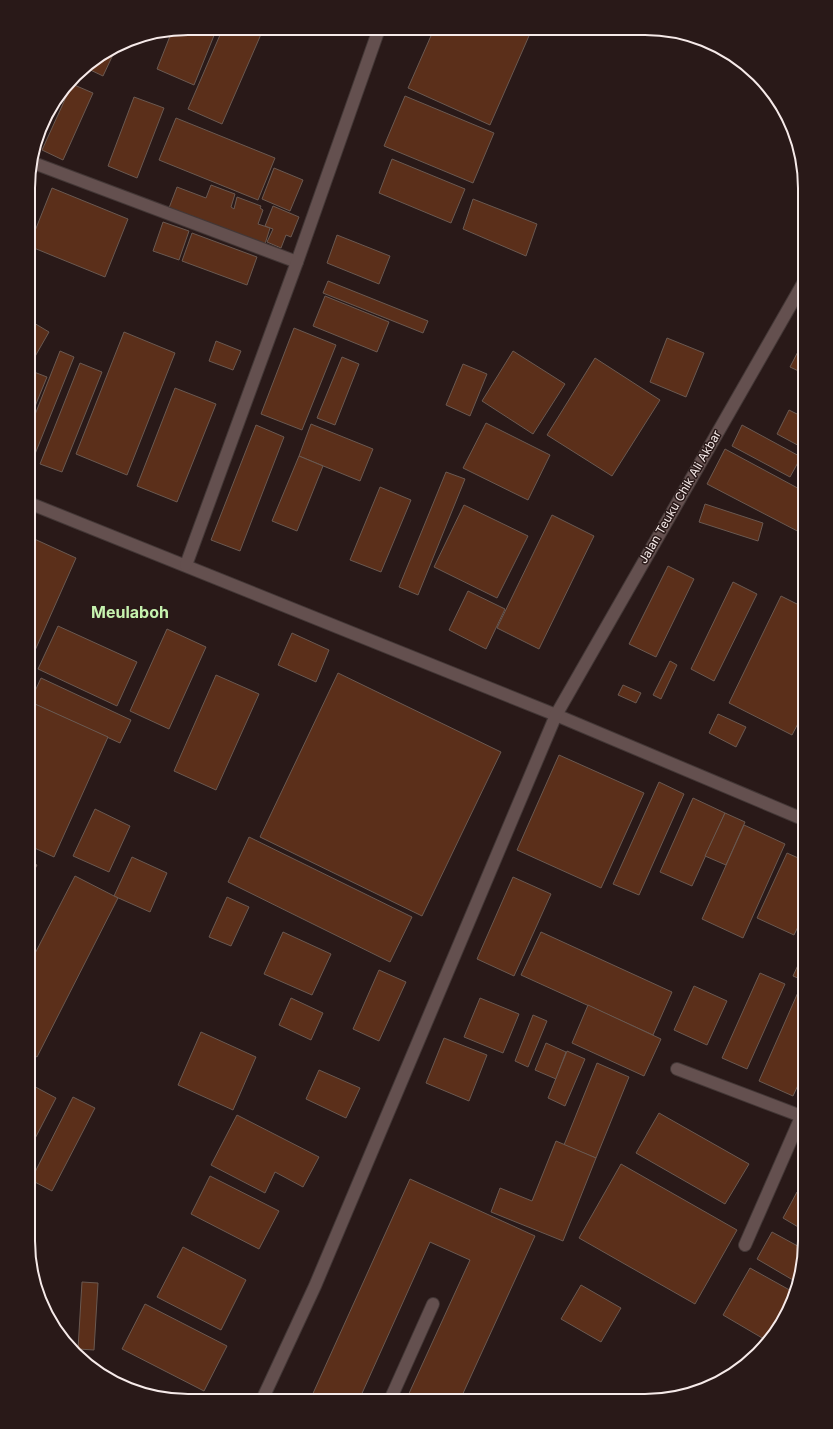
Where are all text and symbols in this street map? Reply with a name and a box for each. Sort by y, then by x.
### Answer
street label: Jalan Teuku Chik Ali Akbar [635,427,724,566]
district label: Meulaboh [91,602,169,622]

